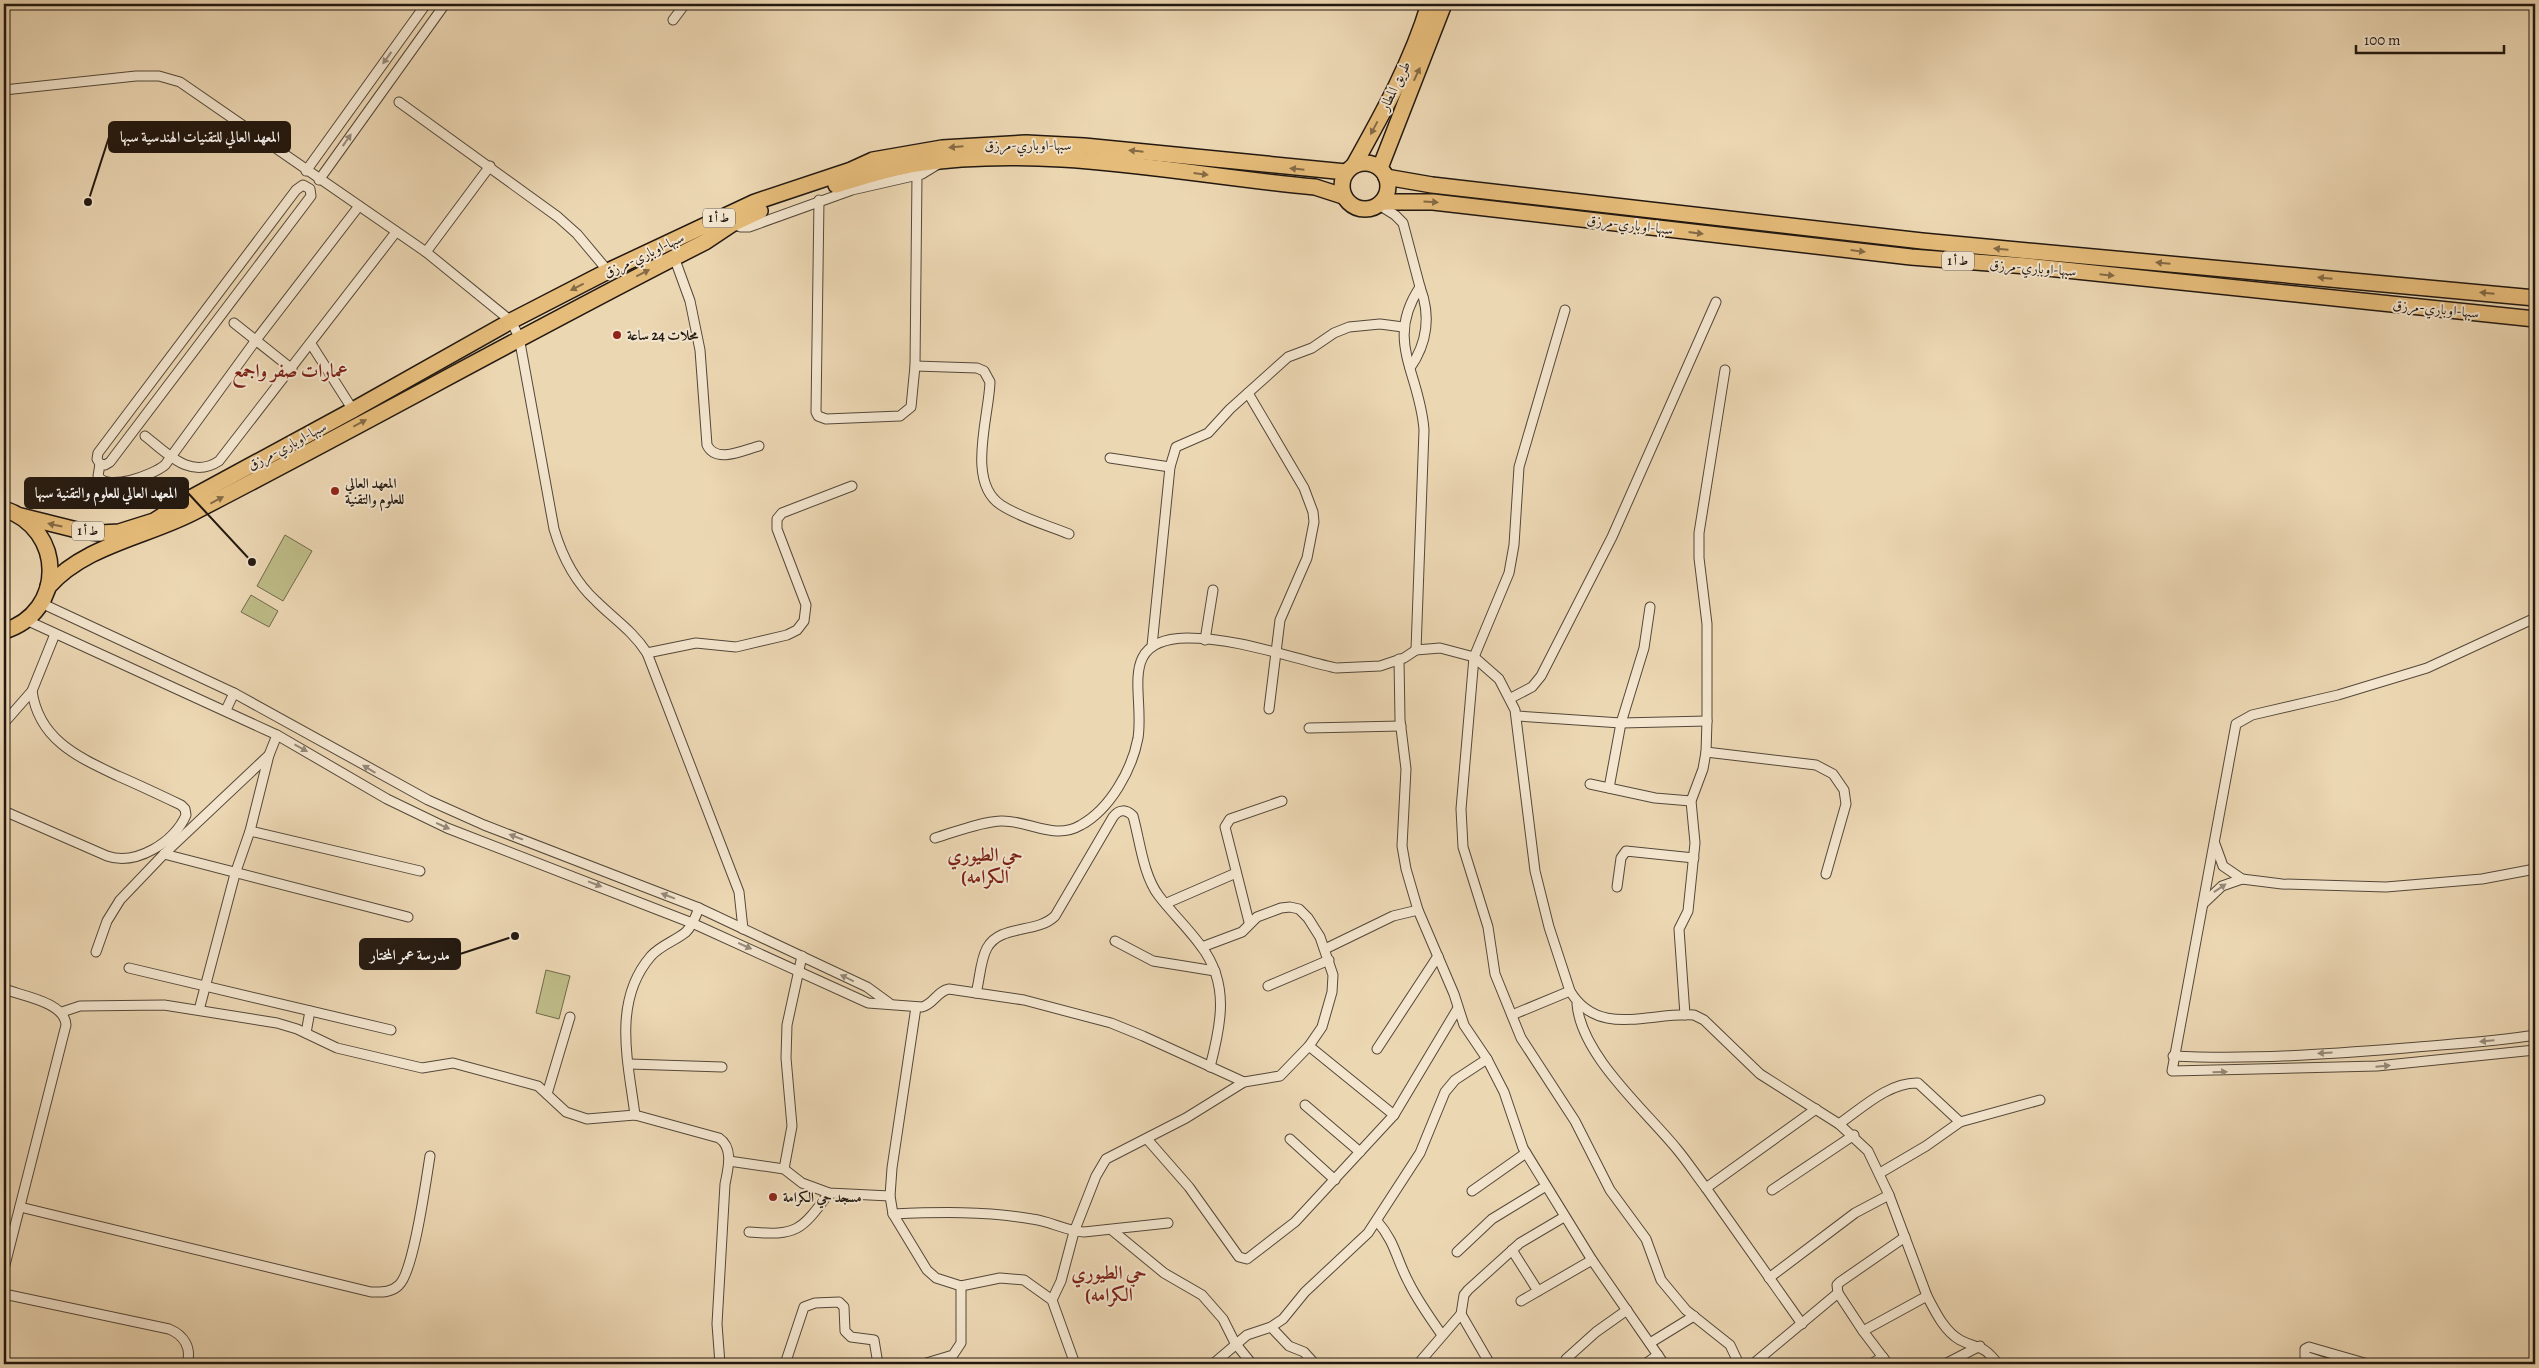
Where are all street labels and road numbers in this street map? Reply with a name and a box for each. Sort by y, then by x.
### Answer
street label: طريق المطار [1374,58,1415,116]
street label: سبها-اوباري-مرزق [985,136,1071,157]
road number: ط أ 1 [703,208,735,228]
street label: سبها-اوباري-مرزق [1586,210,1674,242]
street label: سبها-اوباري-مرزق [601,228,688,284]
road number: ط أ 1 [1942,252,1974,270]
street label: سبها-اوباري-مرزق [1989,255,2077,283]
street label: سبها-اوباري-مرزق [2392,295,2480,325]
street label: سبها-اوباري-مرزق [244,417,331,477]
road number: ط أ 1 [72,522,104,540]

